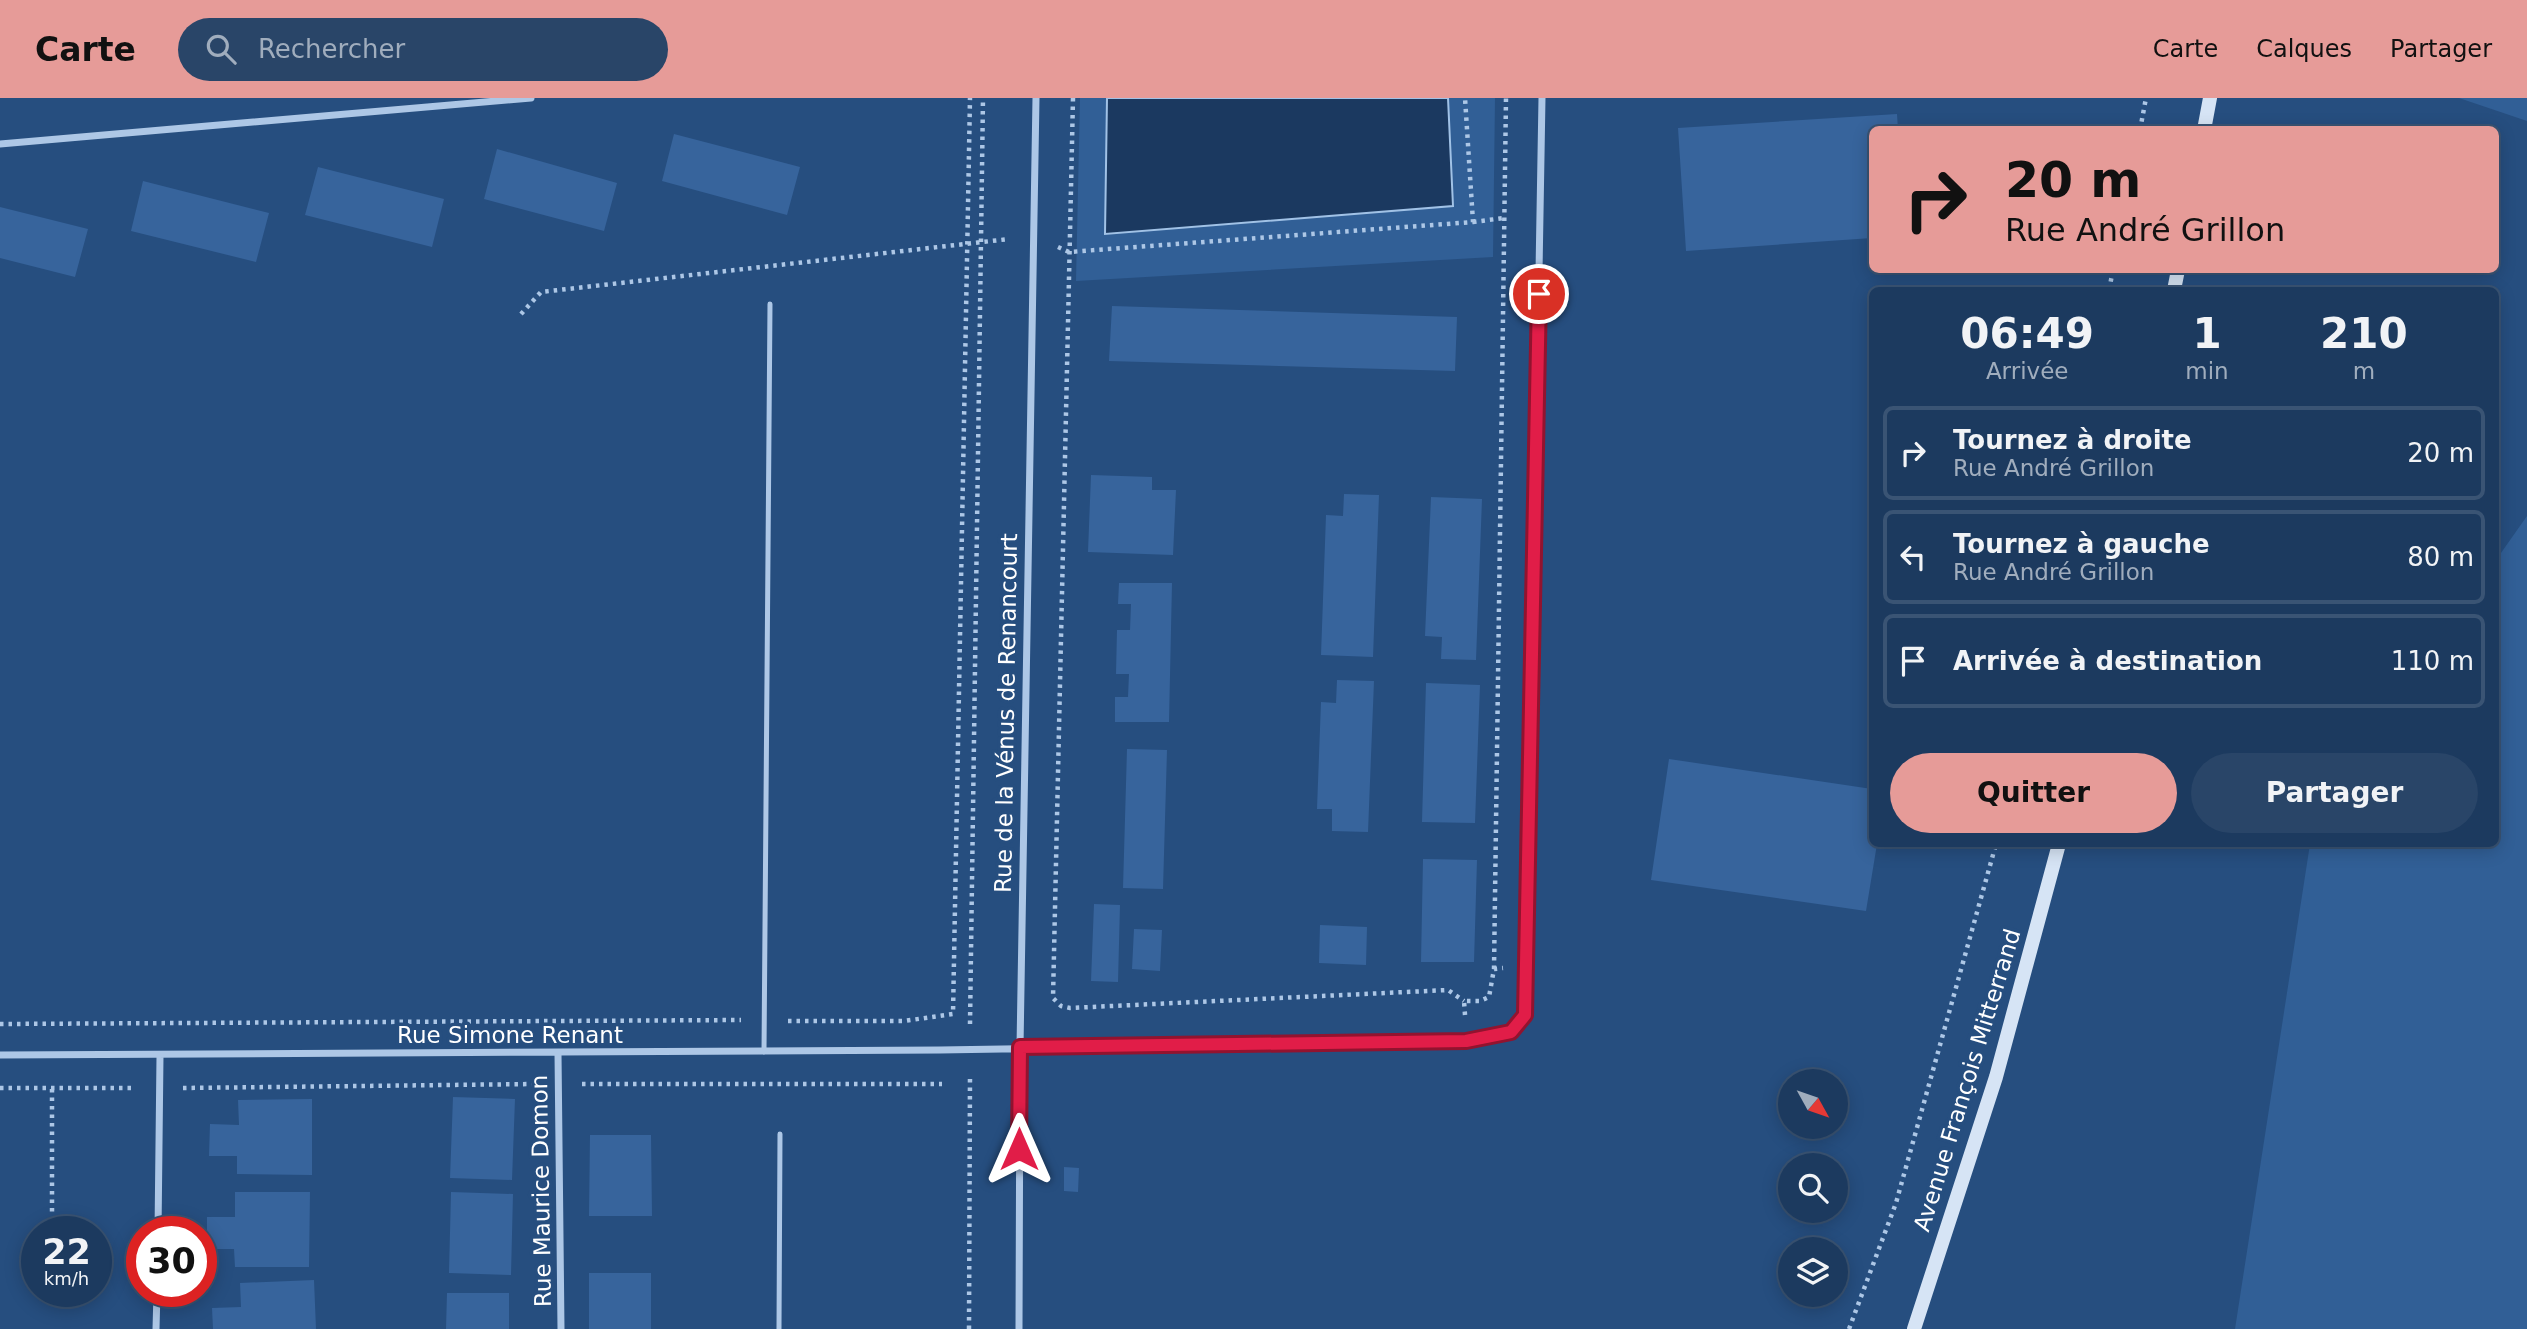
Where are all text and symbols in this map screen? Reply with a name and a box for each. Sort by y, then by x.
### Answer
search box [178,18,668,81]
text: Carte [35,30,136,69]
icon: search [202,30,240,68]
text: Rechercher [258,34,405,64]
text: Carte [2153,35,2218,63]
text: Calques [2256,35,2352,63]
text: Partager [2390,35,2492,63]
text: 20 m [2005,152,2141,209]
icon: right [1890,154,1981,245]
text: Rue André Grillon [2005,211,2285,249]
pin [1509,264,1569,324]
icon: arrive [1520,275,1558,313]
text: 06:49 [1960,309,2094,358]
text: 1 [2192,309,2222,358]
text: 210 [2320,309,2408,358]
text: Arrivée [1986,358,2068,384]
text: min [2185,358,2229,384]
text: m [2353,358,2375,384]
text: Tournez à droite [1953,425,2192,455]
icon: right [1894,434,1932,472]
text: 20 m [2407,438,2474,468]
text: Rue André Grillon [1953,455,2154,481]
text: Tournez à gauche [1953,529,2210,559]
street label: Rue de la Vénus de Renancourt [990,533,1022,893]
icon: left [1894,538,1932,576]
text: 80 m [2407,542,2474,572]
text: Rue André Grillon [1953,559,2154,585]
icon: arrive [1894,642,1932,680]
text: Arrivée à destination [1953,646,2262,676]
text: 110 m [2391,646,2474,676]
button: Quitter [1890,753,2177,833]
button: Partager [2191,753,2478,833]
street label: Avenue François Mitterrand [1909,926,2025,1234]
street label: Rue Simone Renant [397,1022,623,1048]
north arrow [1778,1069,1848,1139]
map controls [1778,1069,1848,1307]
street label: Rue Maurice Domon [526,1075,556,1307]
position arrow [982,1112,1056,1186]
button: search [1778,1153,1848,1223]
speed limit sign: 30 [126,1216,217,1307]
text: 22 [42,1232,91,1272]
button: layers [1778,1237,1848,1307]
text: km/h [44,1268,89,1289]

